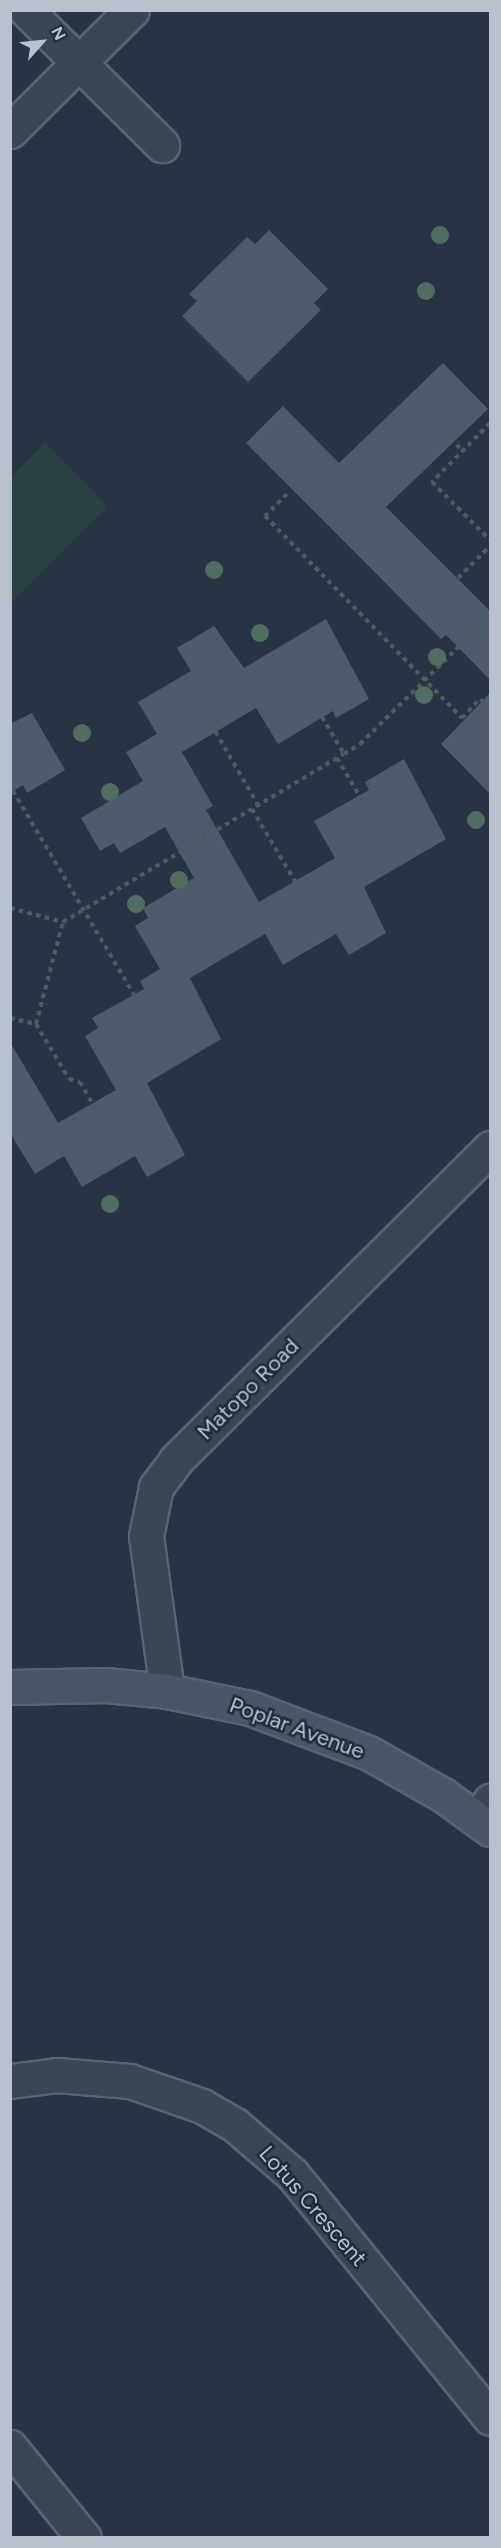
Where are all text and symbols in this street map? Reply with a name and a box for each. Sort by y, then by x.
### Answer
north arrow [12,12,72,72]
text: N [47,24,70,43]
street label: Matopo Road [192,1333,304,1445]
street label: Poplar Avenue [226,1691,368,1765]
street label: Lotus Crescent [254,2141,372,2271]

